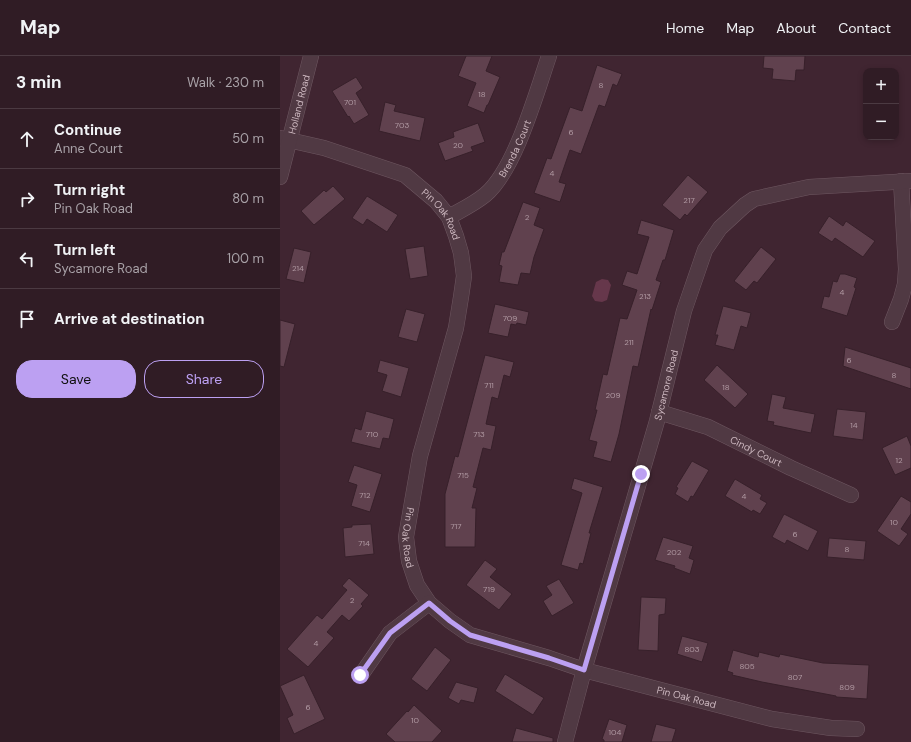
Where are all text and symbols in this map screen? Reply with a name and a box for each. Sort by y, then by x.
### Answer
text: Map [20,15,60,40]
text: Home [666,19,704,37]
text: Map [726,19,754,37]
text: About [776,19,816,37]
text: Contact [838,19,891,37]
map controls [863,68,899,140]
button: + [863,68,899,104]
text: 3 min [16,71,61,93]
street label: Holland Road [285,73,313,135]
text: Walk · 230 m [187,74,264,91]
house number: 8 [599,80,604,90]
house number: 18 [478,89,486,99]
house number: 701 [344,97,356,107]
button: − [863,104,899,140]
street label: Brenda Court [496,118,534,180]
text: Continue [54,120,122,140]
house number: 703 [395,120,409,130]
house number: 6 [568,127,574,137]
icon: ahead [16,128,38,150]
text: 50 m [232,130,264,147]
text: Anne Court [54,140,123,157]
house number: 20 [453,140,464,150]
house number: 4 [550,168,555,178]
text: Turn right [54,180,125,200]
street label: Pin Oak Road [419,186,463,241]
icon: right [16,188,38,210]
text: 80 m [232,190,264,207]
house number: 217 [683,195,695,205]
text: Pin Oak Road [54,200,133,217]
house number: 2 [525,212,530,222]
text: Turn left [54,240,115,260]
icon: left [16,248,38,270]
text: 100 m [227,250,264,267]
text: Sycamore Road [54,260,148,277]
house number: 214 [292,263,304,273]
house number: 4 [840,287,845,297]
house number: 213 [639,291,651,301]
icon: arrive [16,308,38,330]
text: Arrive at destination [54,309,205,329]
house number: 709 [503,313,517,323]
house number: 211 [624,337,634,347]
street label: Sycamore Road [651,349,681,422]
house number: 6 [846,355,852,365]
button: Save [16,360,136,398]
button: Share [144,360,264,398]
house number: 8 [892,370,897,380]
house number: 711 [484,380,494,390]
house number: 18 [722,382,730,392]
house number: 209 [605,390,621,400]
house number: 14 [850,420,858,430]
house number: 710 [366,429,379,439]
house number: 713 [473,429,485,439]
street label: Cindy Court [728,433,784,470]
house number: 12 [895,455,903,465]
route end [632,465,650,483]
house number: 715 [457,470,469,480]
house number: 712 [359,490,371,500]
house number: 4 [742,491,747,501]
street label: Pin Oak Road [399,506,417,570]
house number: 10 [890,517,899,527]
house number: 717 [450,521,462,531]
house number: 6 [792,529,798,539]
house number: 714 [358,538,370,548]
house number: 8 [845,544,850,554]
house number: 202 [667,547,682,557]
house number: 719 [483,584,495,594]
house number: 2 [350,595,355,605]
house number: 4 [314,638,319,648]
house number: 803 [684,644,700,654]
house number: 805 [739,661,755,671]
route start [351,666,369,684]
house number: 807 [788,672,802,682]
house number: 809 [839,682,855,692]
street label: Pin Oak Road [655,683,718,711]
house number: 6 [305,702,311,712]
house number: 10 [411,715,420,725]
house number: 104 [609,727,622,737]

